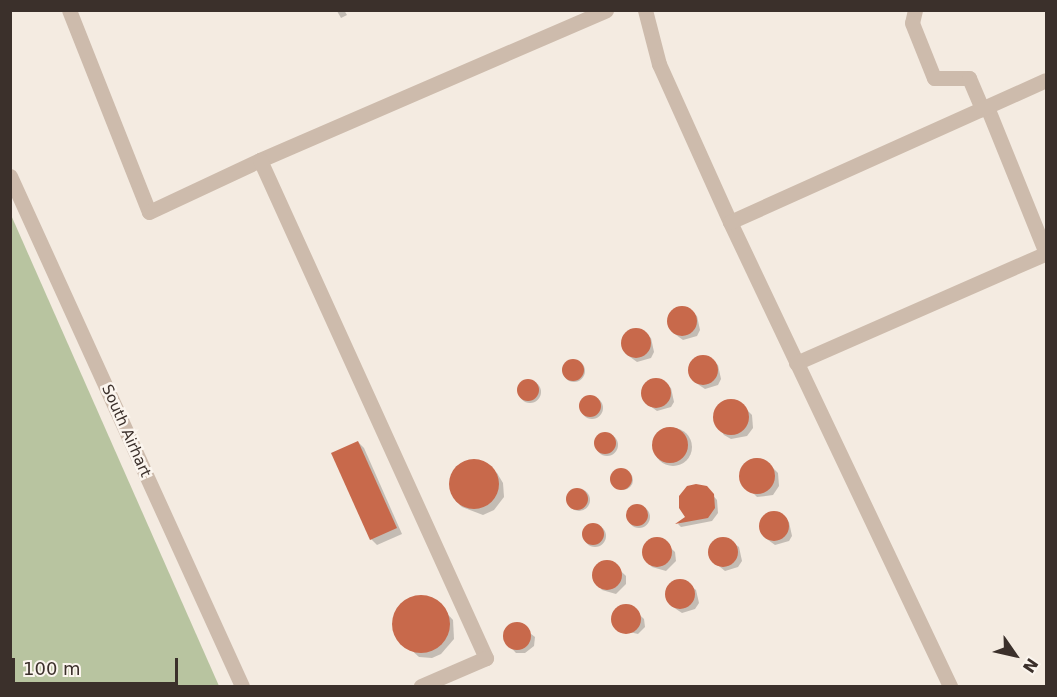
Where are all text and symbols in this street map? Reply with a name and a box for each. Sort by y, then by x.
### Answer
street label: South Airhart [98,382,154,480]
north arrow [985,625,1045,685]
scale bar [15,646,182,684]
text: N [1019,654,1042,676]
text: 100 m [23,658,81,679]

